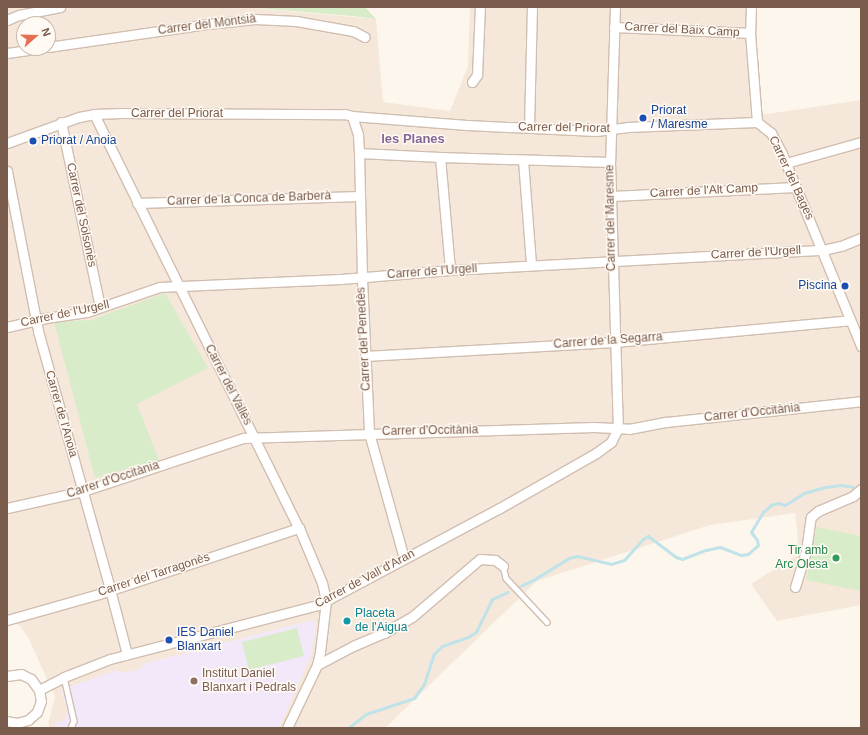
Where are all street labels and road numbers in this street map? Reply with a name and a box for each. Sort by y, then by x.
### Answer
street label: Carrer del Montsià [157,12,257,38]
street label: Carrer del Baix Camp [624,20,740,40]
street label: Carrer del Priorat [131,107,223,121]
street label: Carrer del Priorat [518,120,610,136]
street label: Carrer del Bages [765,134,817,222]
street label: Carrer del Solsonès [63,162,99,268]
street label: Carrer del Maresme [603,165,619,271]
street label: Carrer de l'Alt Camp [650,181,758,201]
street label: Carrer de la Conca de Barberà [167,189,331,209]
street label: Carrer de l'Urgell [711,243,801,263]
street label: Carrer de l'Urgell [386,262,478,282]
street label: Carrer del Penedès [354,287,374,391]
street label: Carrer de l'Urgell [19,298,111,330]
street label: Carrer de la Segarra [553,330,663,352]
street label: Carrer del Vallès [202,342,254,428]
street label: Carrer de l'Anoia [42,369,80,459]
street label: Carrer d'Occitània [703,401,801,425]
street label: Carrer d'Occitània [382,423,478,439]
street label: Carrer d'Occitània [65,458,161,502]
street label: Carrer de Vall d'Aran [313,547,417,611]
street label: Carrer del Tarragonès [96,550,212,600]

